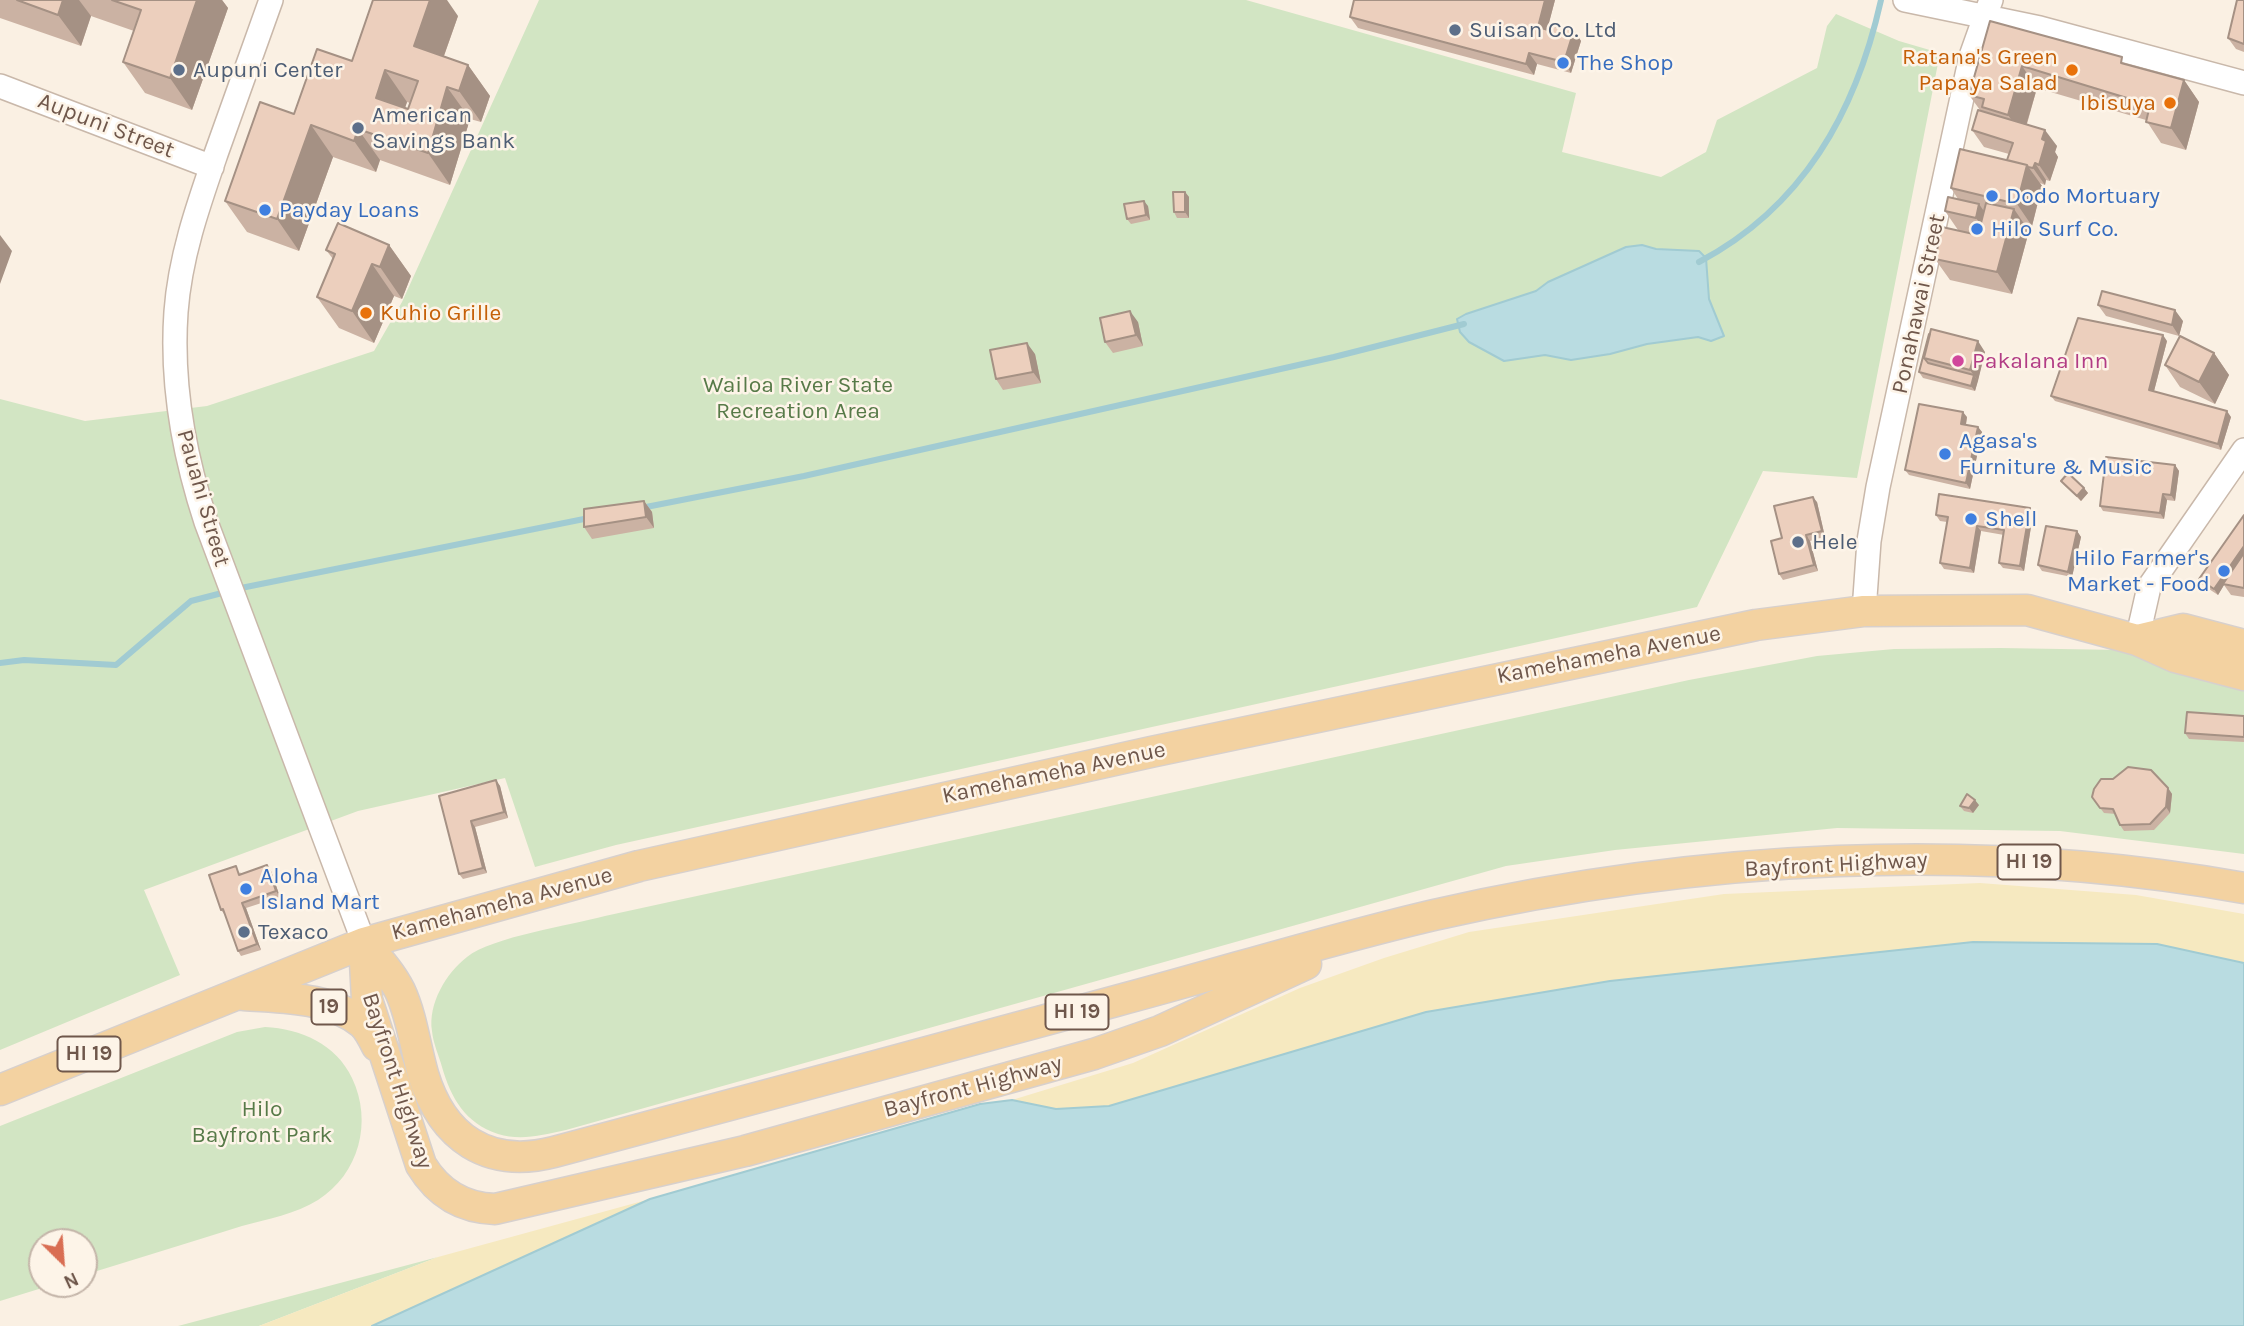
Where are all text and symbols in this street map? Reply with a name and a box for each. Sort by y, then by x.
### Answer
place label: Suisan Co. Ltd [1469,16,1617,44]
marker: Suisan Co. Ltd [1447,22,1463,38]
place label: Ratana's Green Papaya Salad [1902,43,2058,97]
place label: The Shop [1577,49,1673,77]
marker: The Shop [1555,55,1571,71]
place label: Aupuni Center [193,56,342,84]
marker: Aupuni Center [171,62,187,78]
marker: Ratana's Green Papaya Salad [2064,62,2080,78]
street label: Aupuni Street [34,87,178,165]
place label: Ibisuya [2080,89,2156,117]
marker: Ibisuya [2162,95,2178,111]
place label: American Savings Bank [372,101,515,155]
marker: American Savings Bank [350,120,366,136]
place label: Dodo Mortuary [2006,182,2160,210]
marker: Dodo Mortuary [1984,188,2000,204]
place label: Payday Loans [279,196,420,224]
marker: Payday Loans [257,202,273,218]
street label: Ponahawai Street [1886,212,1952,396]
place label: Hilo Surf Co. [1991,215,2118,243]
marker: Hilo Surf Co. [1969,221,1985,237]
place label: Kuhio Grille [380,299,501,327]
marker: Kuhio Grille [358,305,374,321]
place label: Pakalana Inn [1972,347,2108,375]
marker: Pakalana Inn [1950,353,1966,369]
park label: Wailoa River State Recreation Area [703,371,893,425]
street label: Pauahi Street [170,426,236,570]
place label: Agasa's Furniture & Music [1959,427,2152,481]
marker: Agasa's Furniture & Music [1937,446,1953,462]
place label: Shell [1985,505,2037,533]
marker: Shell [1963,511,1979,527]
place label: Hele [1812,528,1857,556]
marker: Hele [1790,534,1806,550]
place label: Hilo Farmer's Market - Food [2067,544,2210,598]
marker: Hilo Farmer's Market - Food [2216,563,2232,579]
street label: Kamehameha Avenue [1495,620,1723,690]
street label: Kamehameha Avenue [940,736,1168,810]
road number: HI 19 [1997,844,2060,880]
street label: Bayfront Highway [1744,846,1928,884]
street label: Kamehameha Avenue [389,861,615,947]
place label: Aloha Island Mart [260,862,380,916]
marker: Aloha Island Mart [238,881,254,897]
place label: Texaco [258,918,328,946]
marker: Texaco [236,924,252,940]
street label: Bayfront Highway [356,989,438,1173]
road number: 19 [312,990,346,1024]
road number: HI 19 [1046,995,1108,1030]
road number: HI 19 [57,1036,120,1072]
street label: Bayfront Highway [881,1050,1065,1124]
park label: Hilo Bayfront Park [191,1095,333,1149]
north arrow [28,1228,98,1298]
text: N [60,1267,82,1293]

